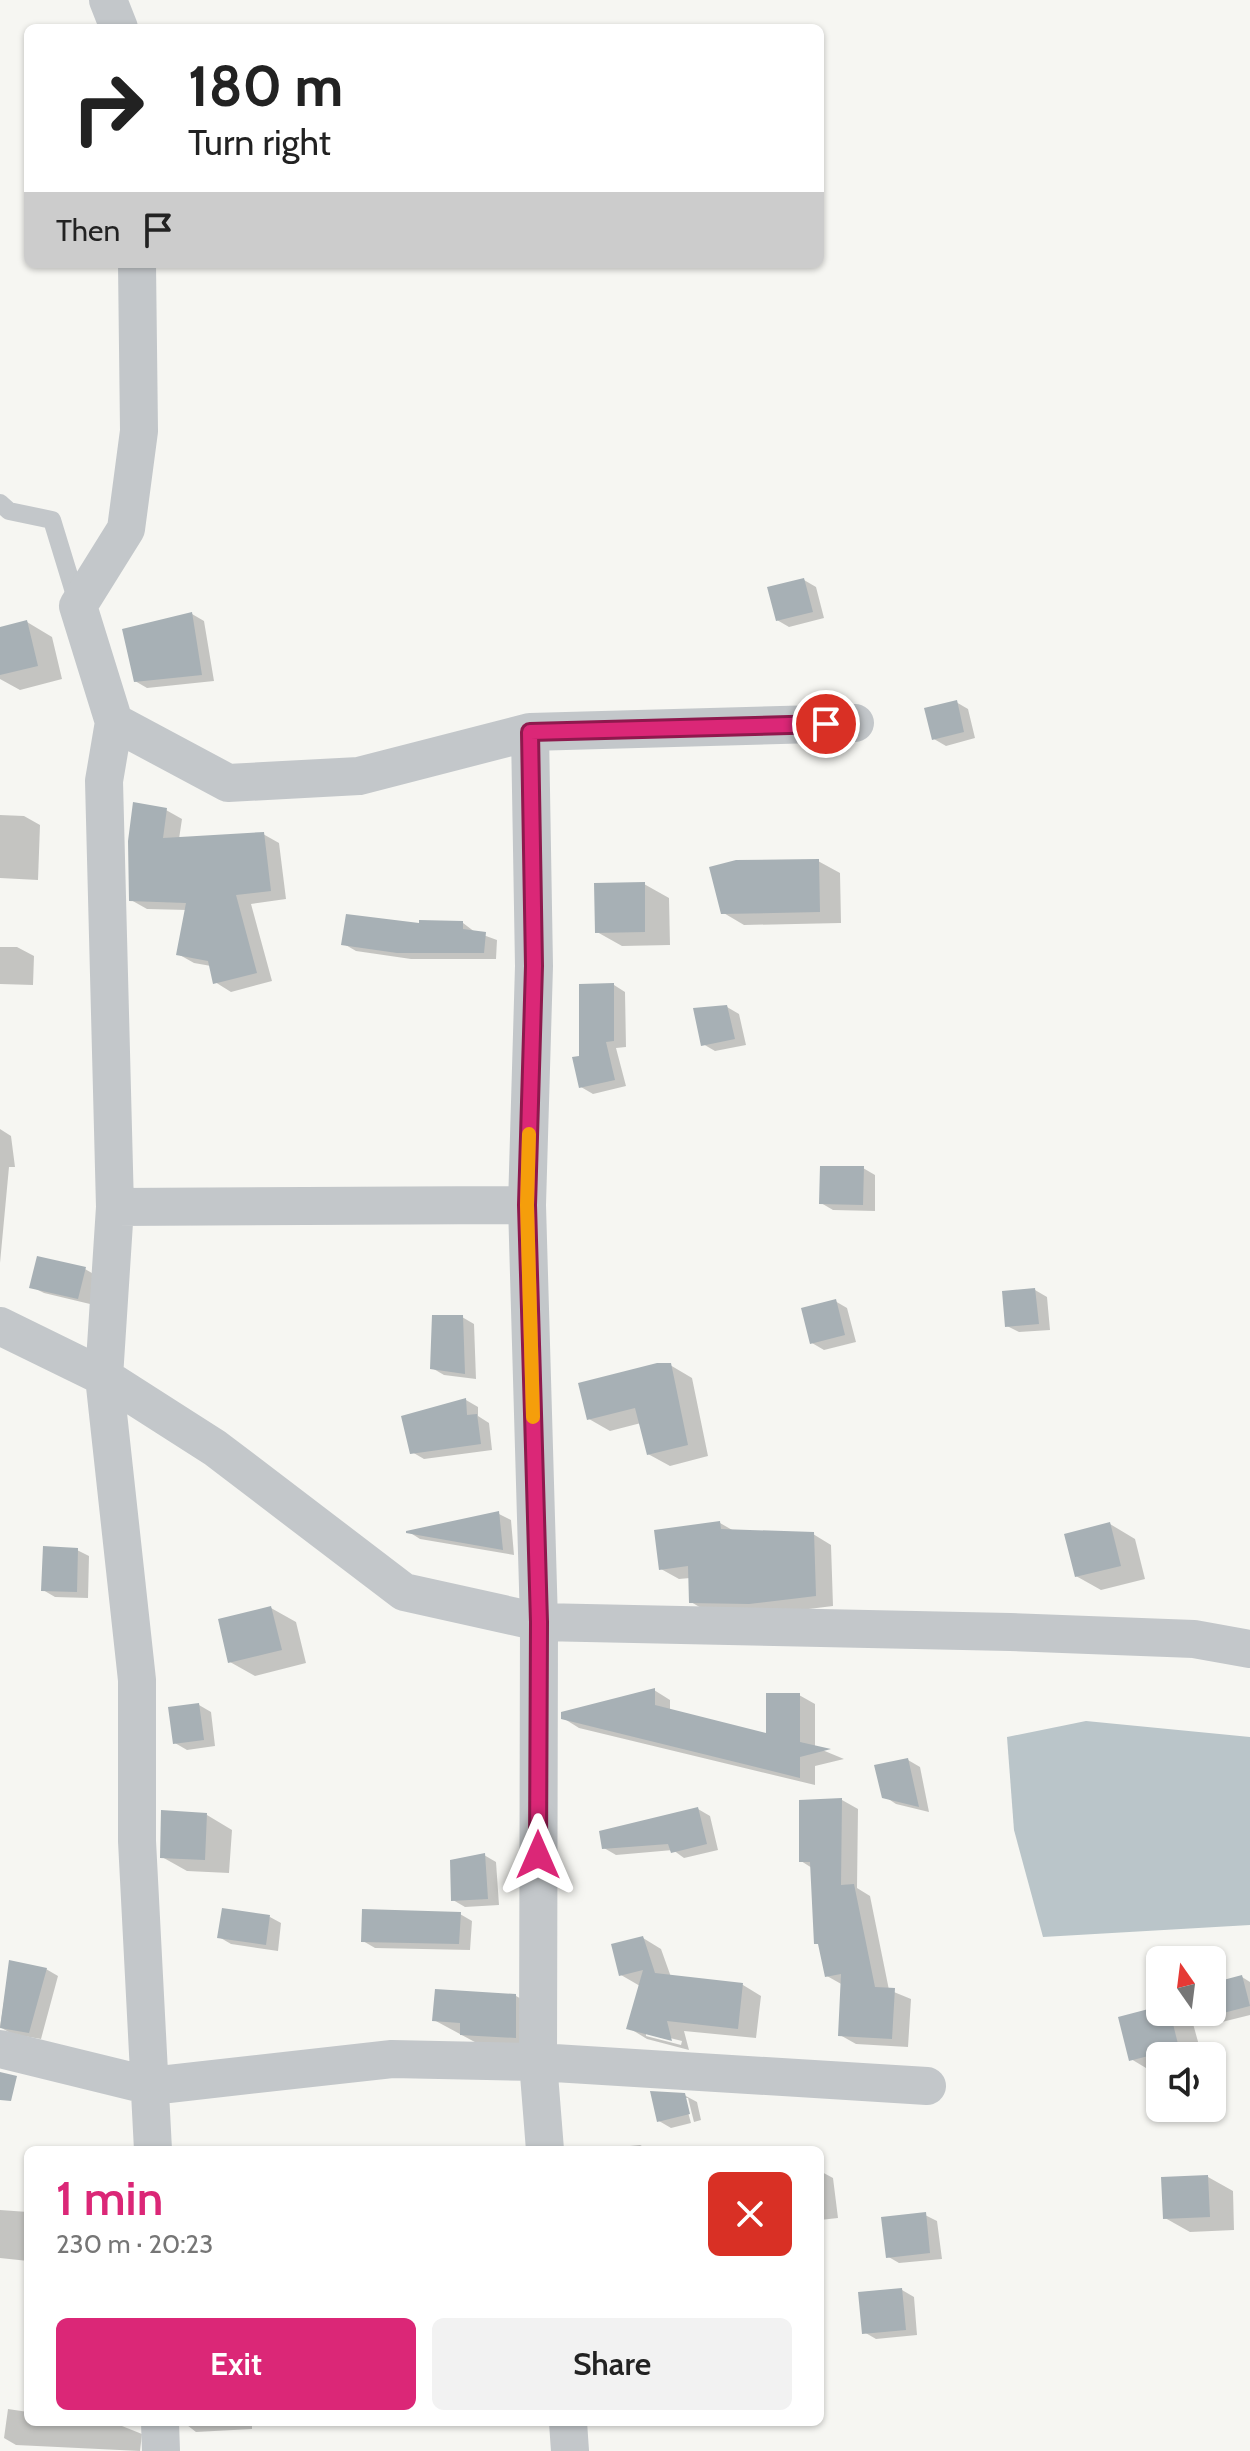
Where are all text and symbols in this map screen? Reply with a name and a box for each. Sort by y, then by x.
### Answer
text: 180 m [188,52,343,120]
icon: right [56,56,160,160]
text: Turn right [188,120,331,164]
icon: arrive [136,208,180,252]
text: Then [56,212,120,249]
pin [792,690,860,758]
icon: arrive [804,702,848,746]
position arrow [496,1813,580,1897]
north arrow [1146,1946,1226,2026]
map controls [1146,1946,1226,2122]
button: sound [1146,2042,1226,2122]
text: 1 min [56,2169,163,2227]
button: close [708,2172,792,2256]
text: 230 m · 20:23 [56,2228,213,2260]
button: Exit [56,2318,416,2410]
button: Share [432,2318,792,2410]

